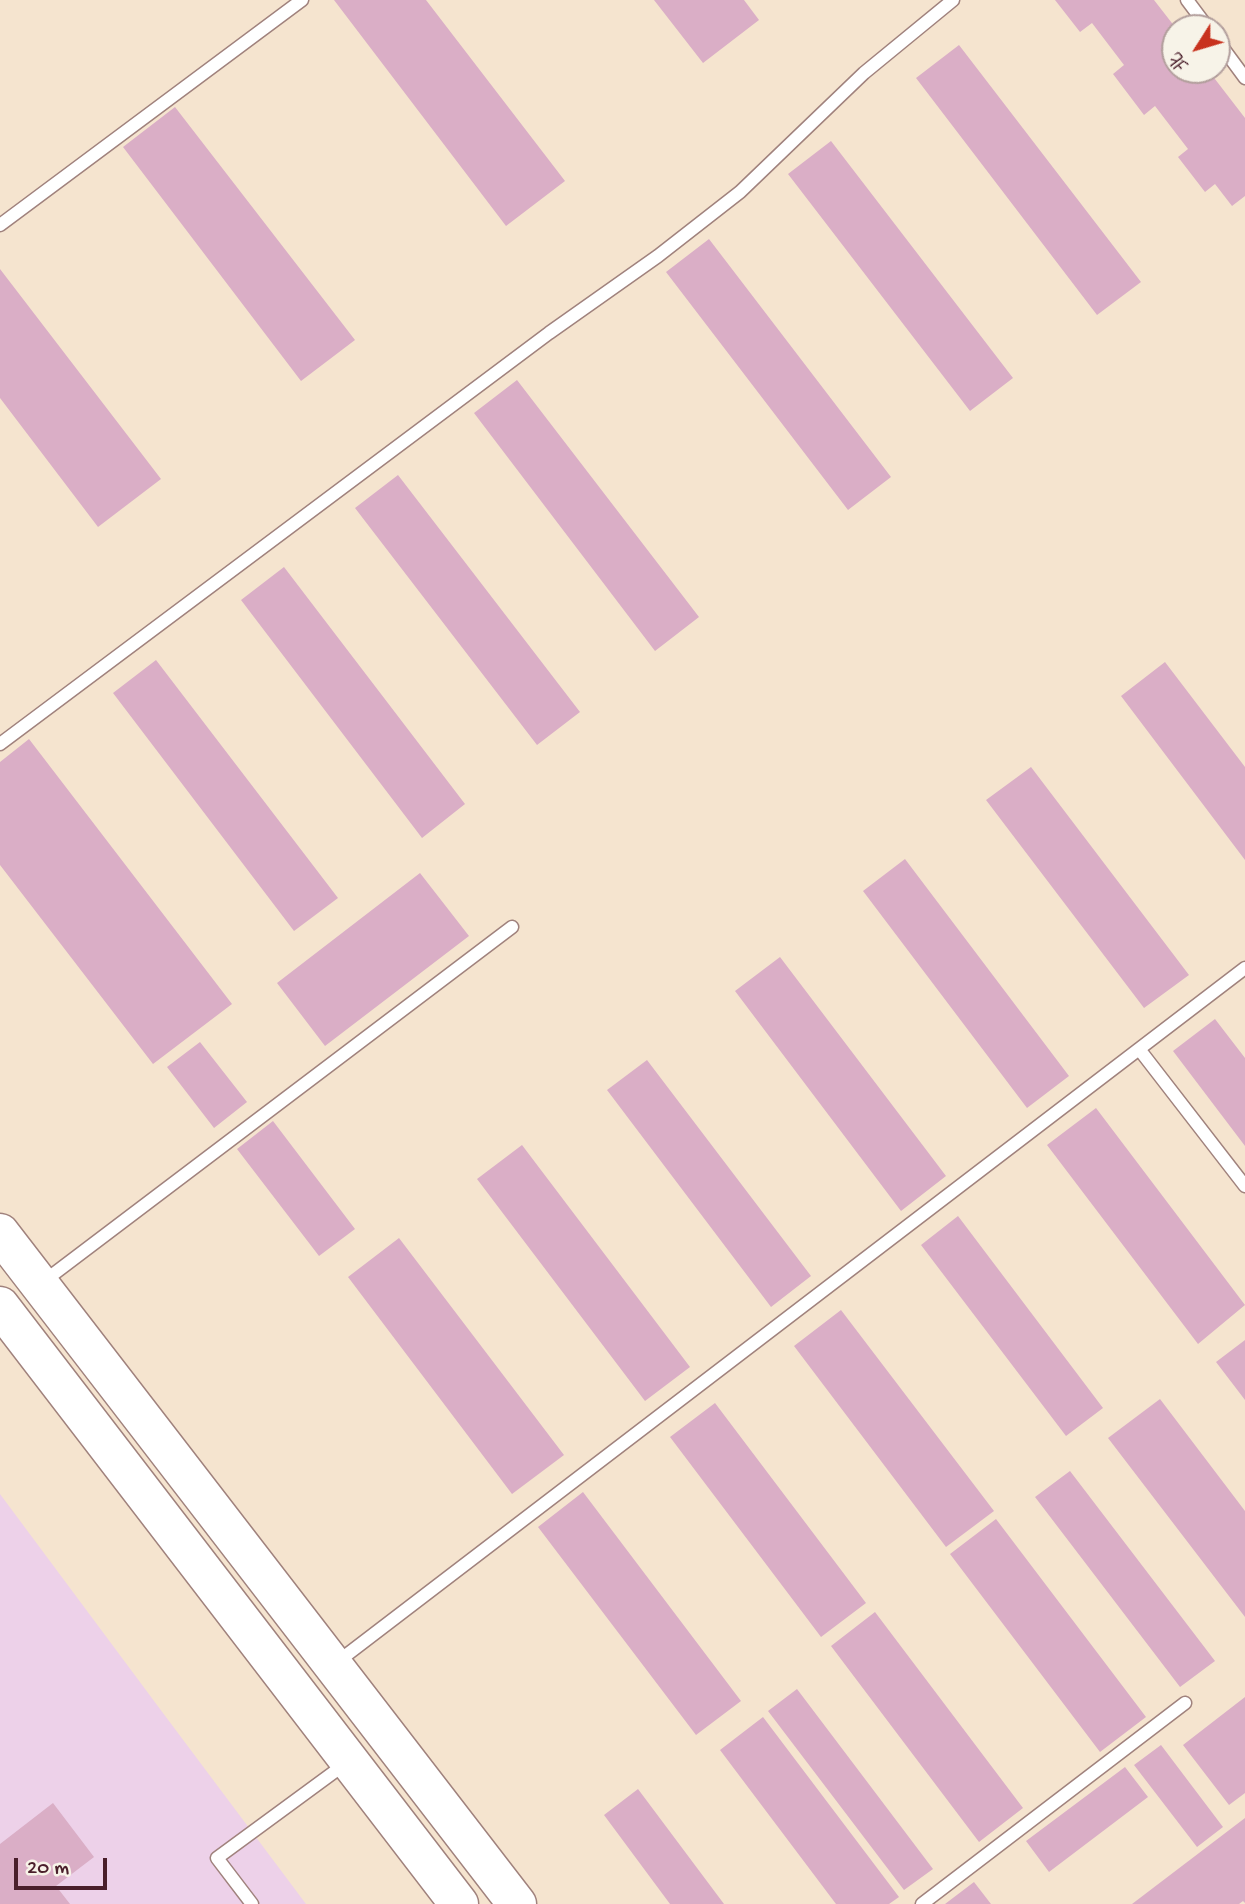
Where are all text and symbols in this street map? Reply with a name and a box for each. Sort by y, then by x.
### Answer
north arrow [1161,14,1231,84]
text: 北 [1166,46,1195,75]
scale bar [18,1844,110,1888]
text: 20 m [27,1857,69,1882]

